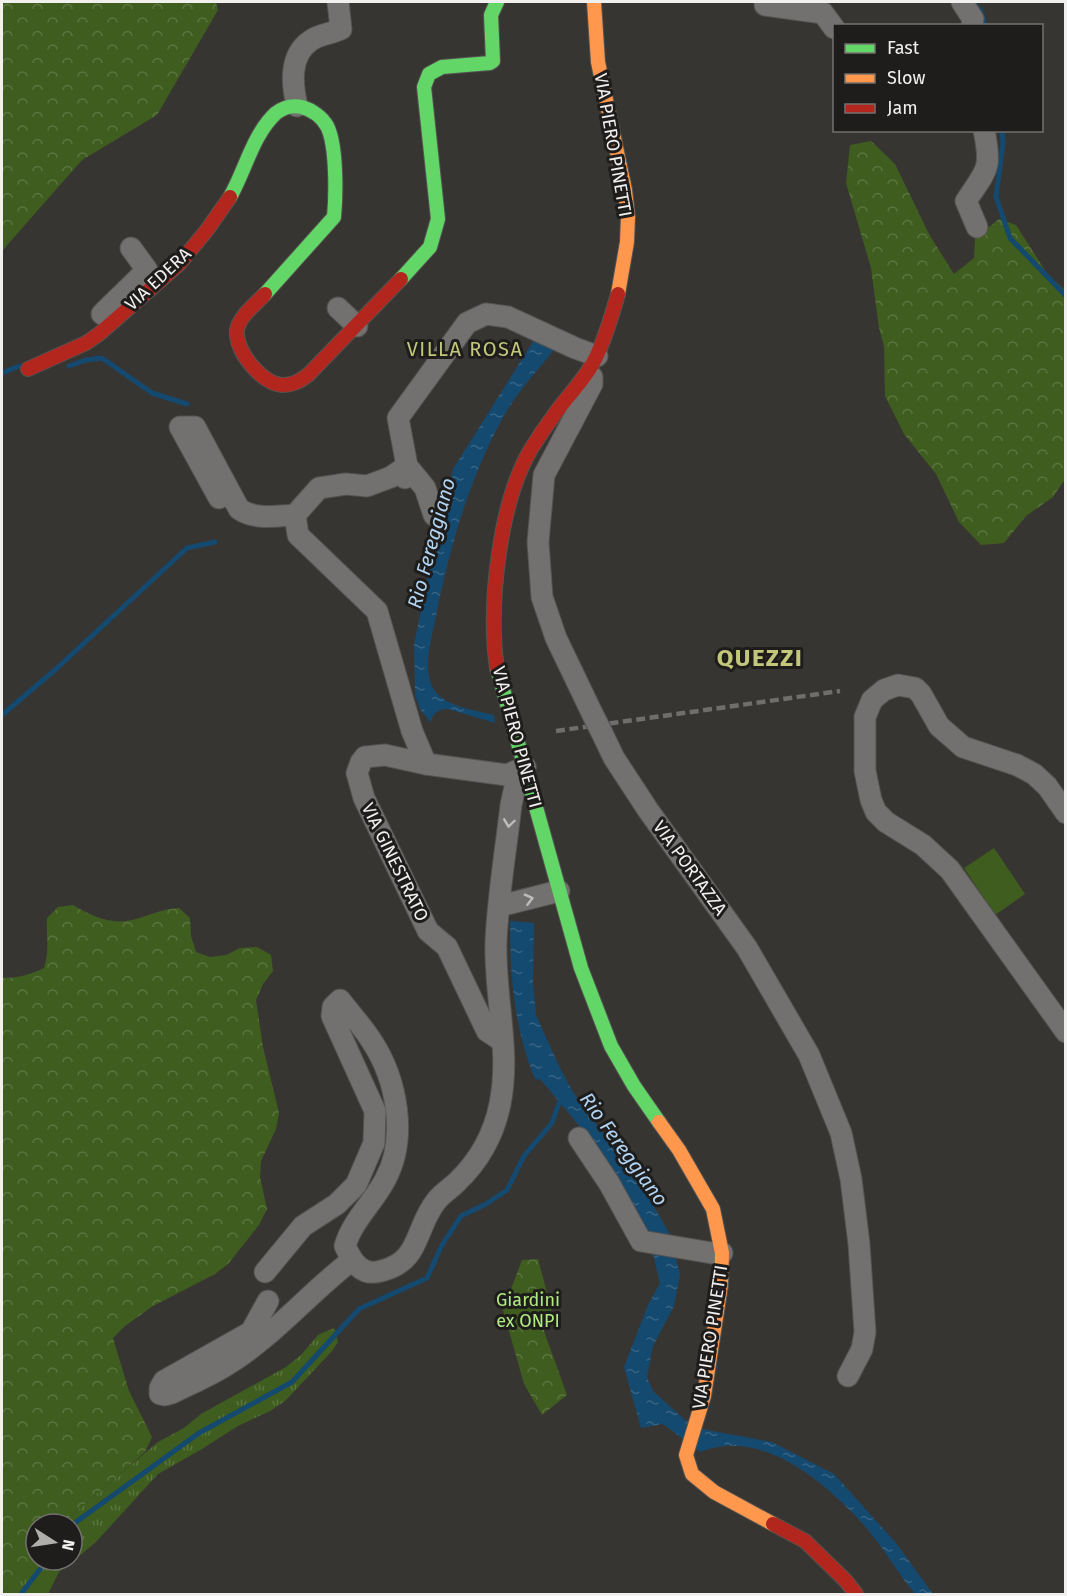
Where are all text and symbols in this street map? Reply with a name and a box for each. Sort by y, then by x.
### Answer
legend [833,24,1043,132]
text: Fast [887,37,920,59]
text: Slow [887,67,926,89]
street label: VIA PIERO PINETTI [590,72,636,218]
text: Jam [887,97,918,119]
street label: VIA EDERA [120,242,196,315]
district label: VILLA ROSA [407,337,523,361]
water label: Rio Fereggiano [402,475,460,611]
district label: QUEZZI [717,644,803,672]
street label: VIA PIERO PINETTI [488,664,546,810]
street label: VIA GINESTRATO [357,799,433,925]
street label: VIA PORTAZZA [648,816,732,920]
one-way arrow [503,818,516,827]
one-way arrow [524,893,534,906]
water label: Rio Fereggiano [575,1088,673,1210]
street label: VIA PIERO PINETTI [688,1263,732,1411]
park label: Giardini ex ONPI [496,1289,560,1332]
north arrow [24,1512,84,1572]
text: N [58,1538,79,1552]

